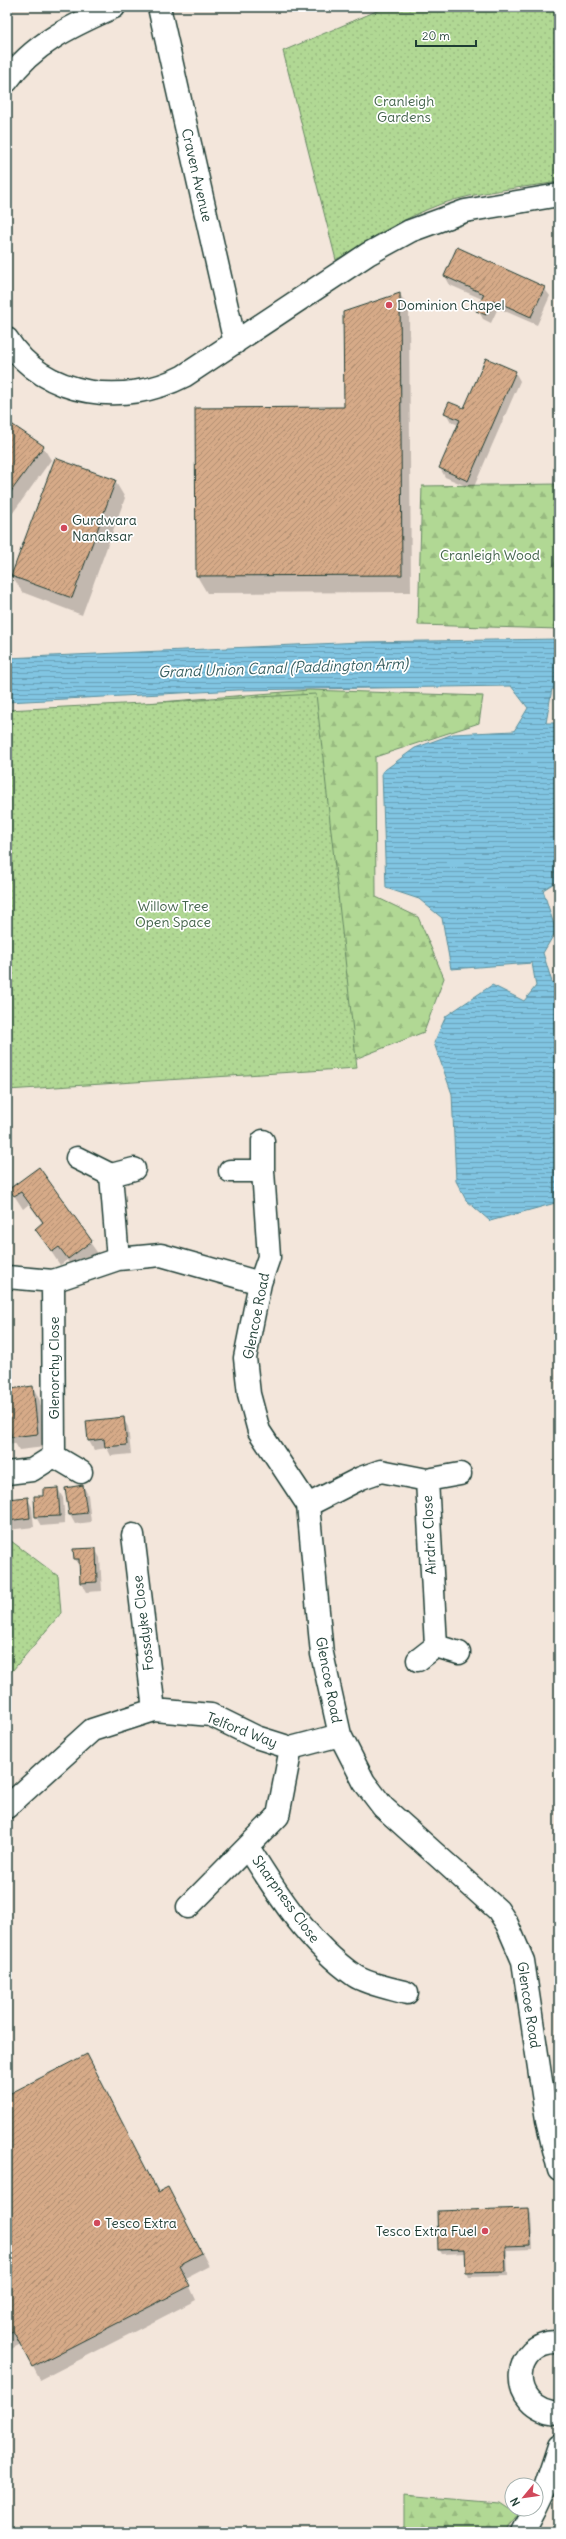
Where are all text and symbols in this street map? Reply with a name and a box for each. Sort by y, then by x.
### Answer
scale bar [416,22,476,48]
text: 20 m [422,28,450,43]
park label: Cranleigh Gardens [374,92,434,126]
street label: Craven Avenue [178,127,216,223]
place label: Dominion Chapel [397,296,505,314]
marker: Dominion Chapel [384,300,394,310]
place label: Gurdwara Nanaksar [72,511,137,545]
marker: Gurdwara Nanaksar [59,523,69,533]
park label: Cranleigh Wood [440,546,540,564]
water label: Grand Union Canal (Paddington Arm) [158,654,410,681]
park label: Willow Tree Open Space [135,897,211,931]
street label: Glencoe Road [239,1271,273,1361]
street label: Glenorchy Close [45,1317,63,1419]
street label: Airdrie Close [418,1495,440,1575]
street label: Fossdyke Close [128,1574,158,1672]
street label: Glencoe Road [312,1635,346,1725]
street label: Telford Way [204,1708,280,1752]
street label: Sharpness Close [248,1852,324,1946]
street label: Glencoe Road [513,1960,545,2050]
place label: Tesco Extra [105,2214,177,2232]
marker: Tesco Extra [92,2218,102,2228]
place label: Tesco Extra Fuel [376,2222,477,2240]
marker: Tesco Extra Fuel [480,2226,490,2236]
north arrow [504,2477,544,2517]
text: N [507,2495,523,2509]

